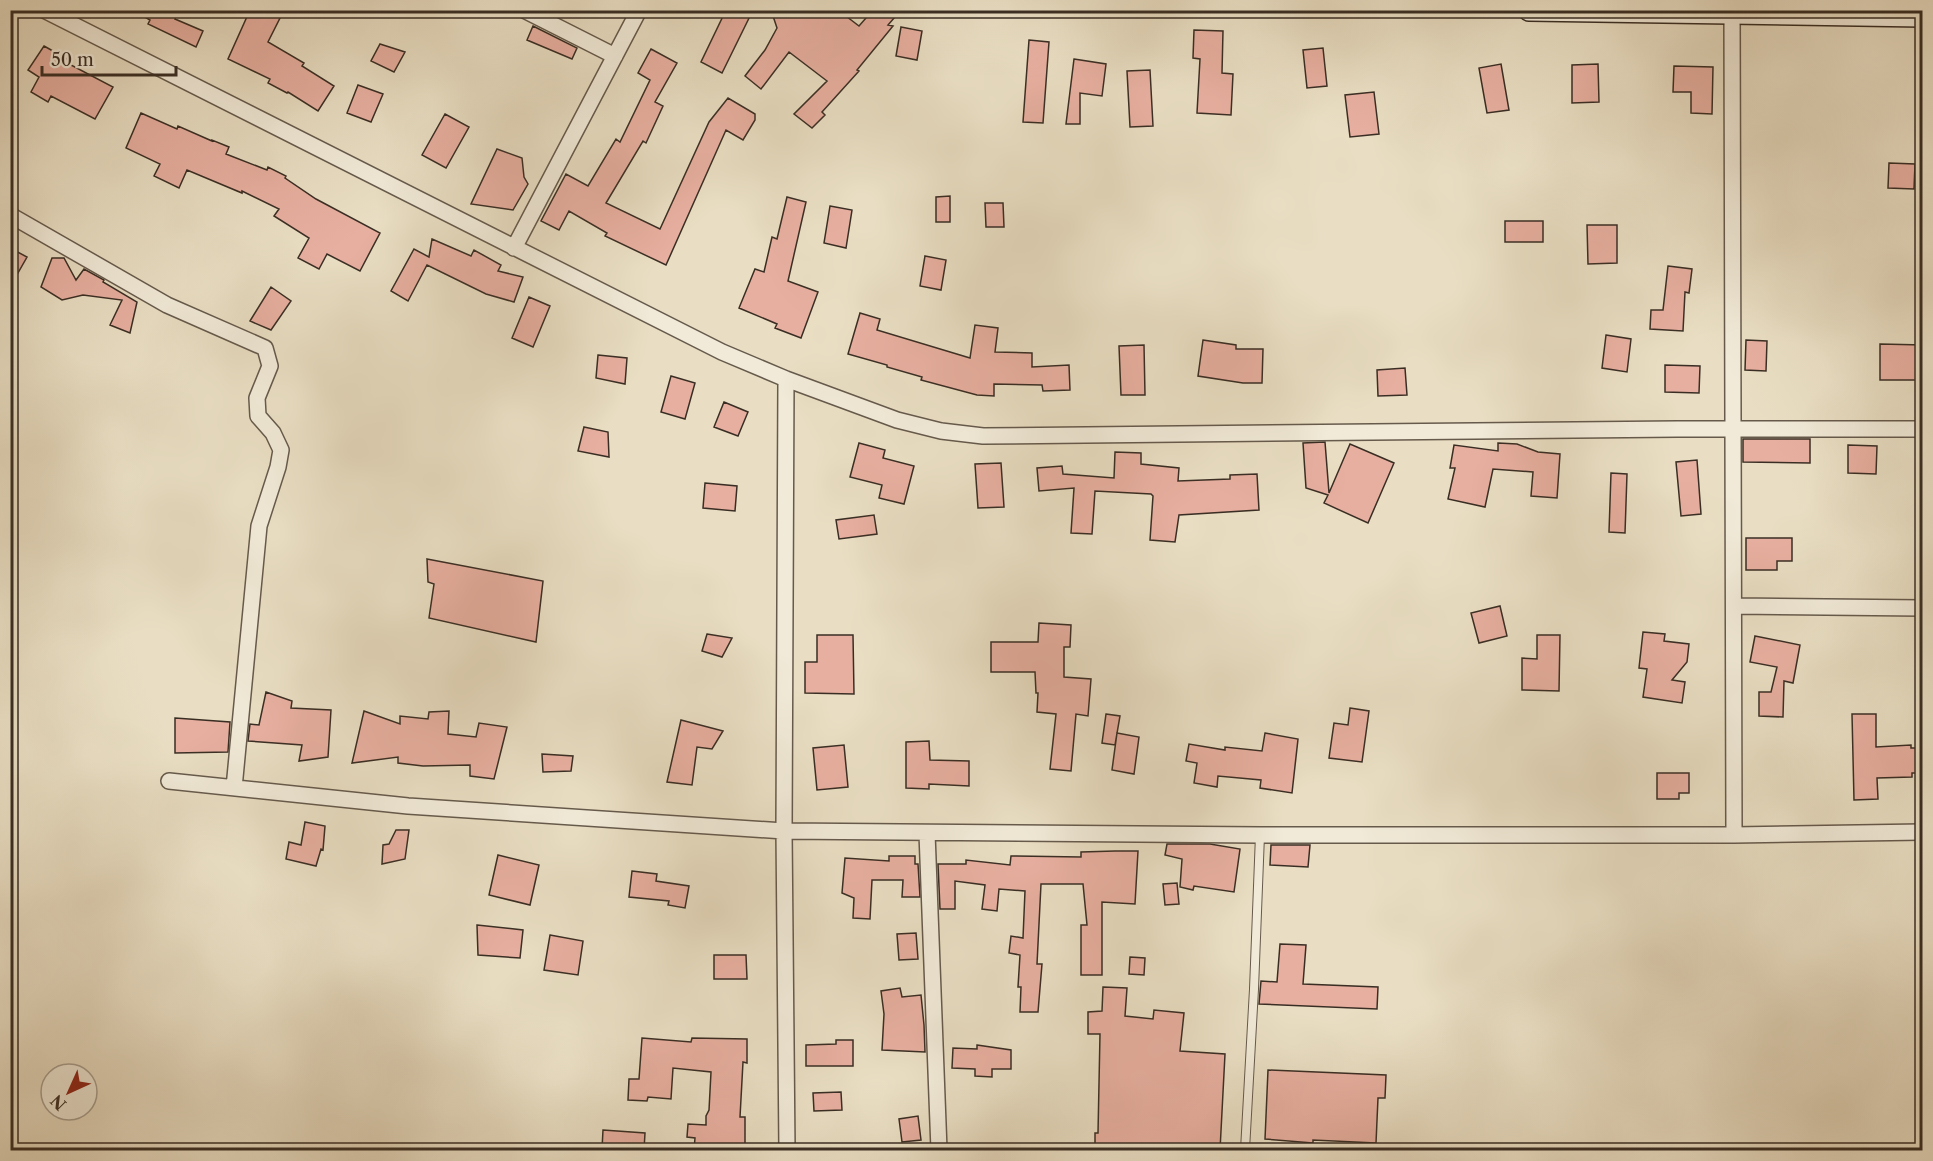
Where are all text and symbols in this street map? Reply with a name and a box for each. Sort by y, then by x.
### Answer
scale bar [42,39,176,77]
text: 50 m [51,49,94,71]
north arrow [39,1062,99,1122]
text: N [46,1091,70,1115]

